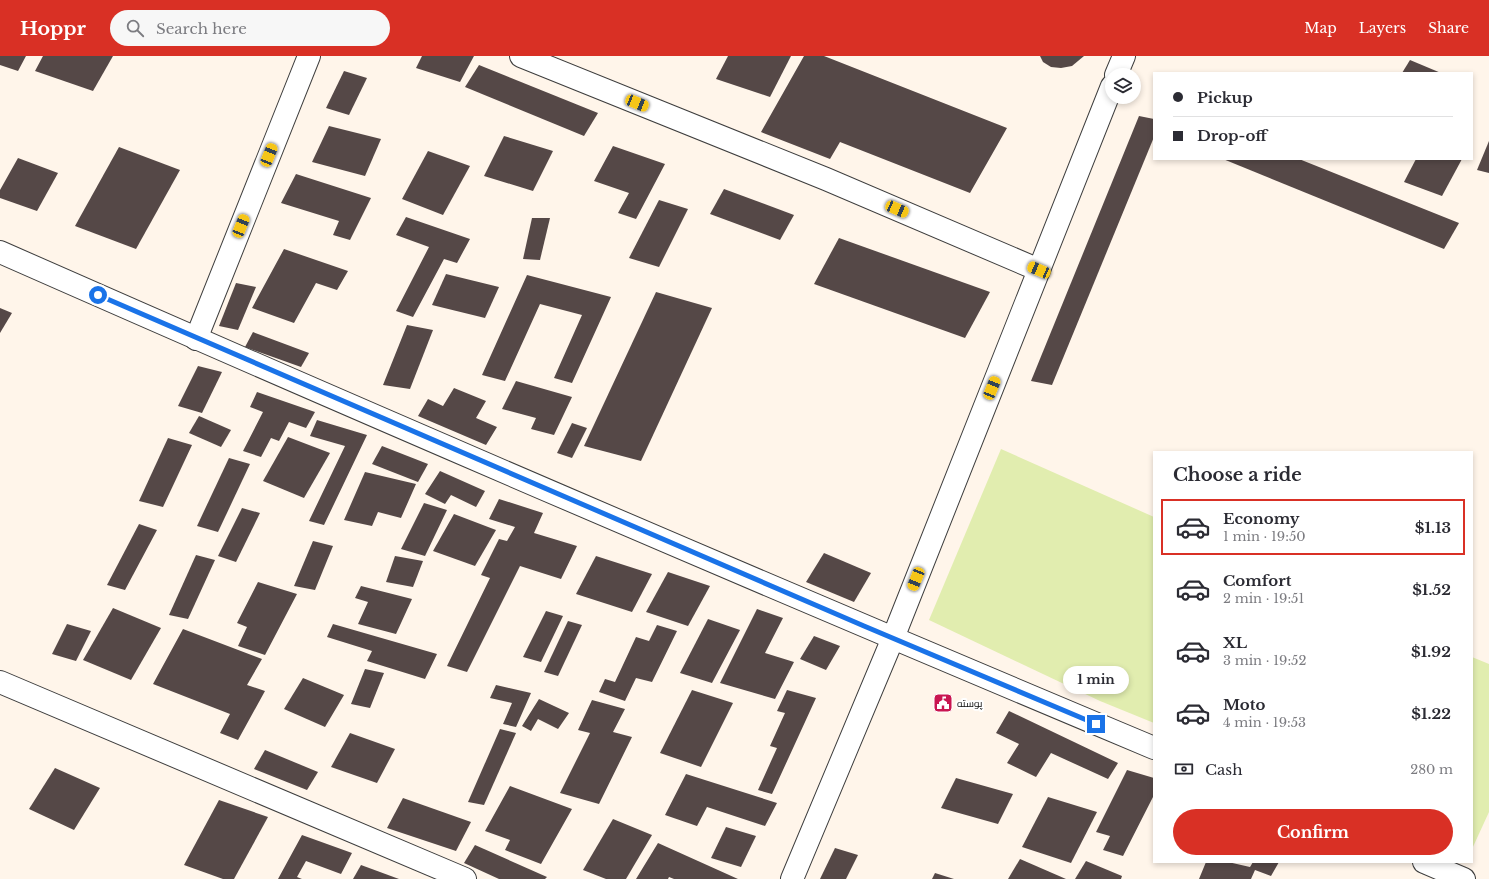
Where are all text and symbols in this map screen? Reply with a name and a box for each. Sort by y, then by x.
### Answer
search box [110,10,390,46]
text: Hoppr [20,17,86,40]
icon: search [124,17,146,39]
text: Search here [156,19,247,38]
text: Map [1304,19,1337,37]
text: Layers [1359,19,1406,37]
text: Share [1428,19,1469,37]
map controls [1105,68,1141,104]
button: layers [1105,68,1141,104]
text: Pickup [1197,88,1253,107]
car [624,93,650,113]
text: Drop-off [1197,126,1267,145]
car [259,142,279,168]
car [884,199,910,219]
car [231,213,251,239]
car [1026,260,1052,280]
route start [89,286,107,304]
car [982,375,1002,401]
text: Choose a ride [1173,464,1302,486]
icon: car [1175,509,1211,545]
text: Economy [1223,509,1300,528]
text: $1.13 [1415,518,1451,537]
text: 1 min · 19:50 [1223,528,1306,545]
car [906,566,926,592]
icon: car [1175,571,1211,607]
text: Comfort [1223,571,1291,590]
text: $1.52 [1412,580,1451,599]
text: 2 min · 19:51 [1223,590,1304,607]
icon: car [1175,633,1211,669]
text: XL [1223,633,1247,652]
text: $1.92 [1411,642,1451,661]
text: 3 min · 19:52 [1223,652,1307,669]
callout: 1 min [1063,666,1129,694]
text: 1 min [1077,671,1115,688]
public building icon: پوسته [932,692,954,714]
icon: car [1175,695,1211,731]
text: Moto [1223,695,1265,714]
place label: پوسته [957,697,983,710]
text: $1.22 [1411,704,1451,723]
text: 4 min · 19:53 [1223,714,1306,731]
route end [1087,715,1105,733]
icon: cash [1173,758,1195,780]
text: Cash [1205,760,1242,779]
text: 280 m [1410,761,1453,778]
button: Confirm [1173,809,1453,855]

